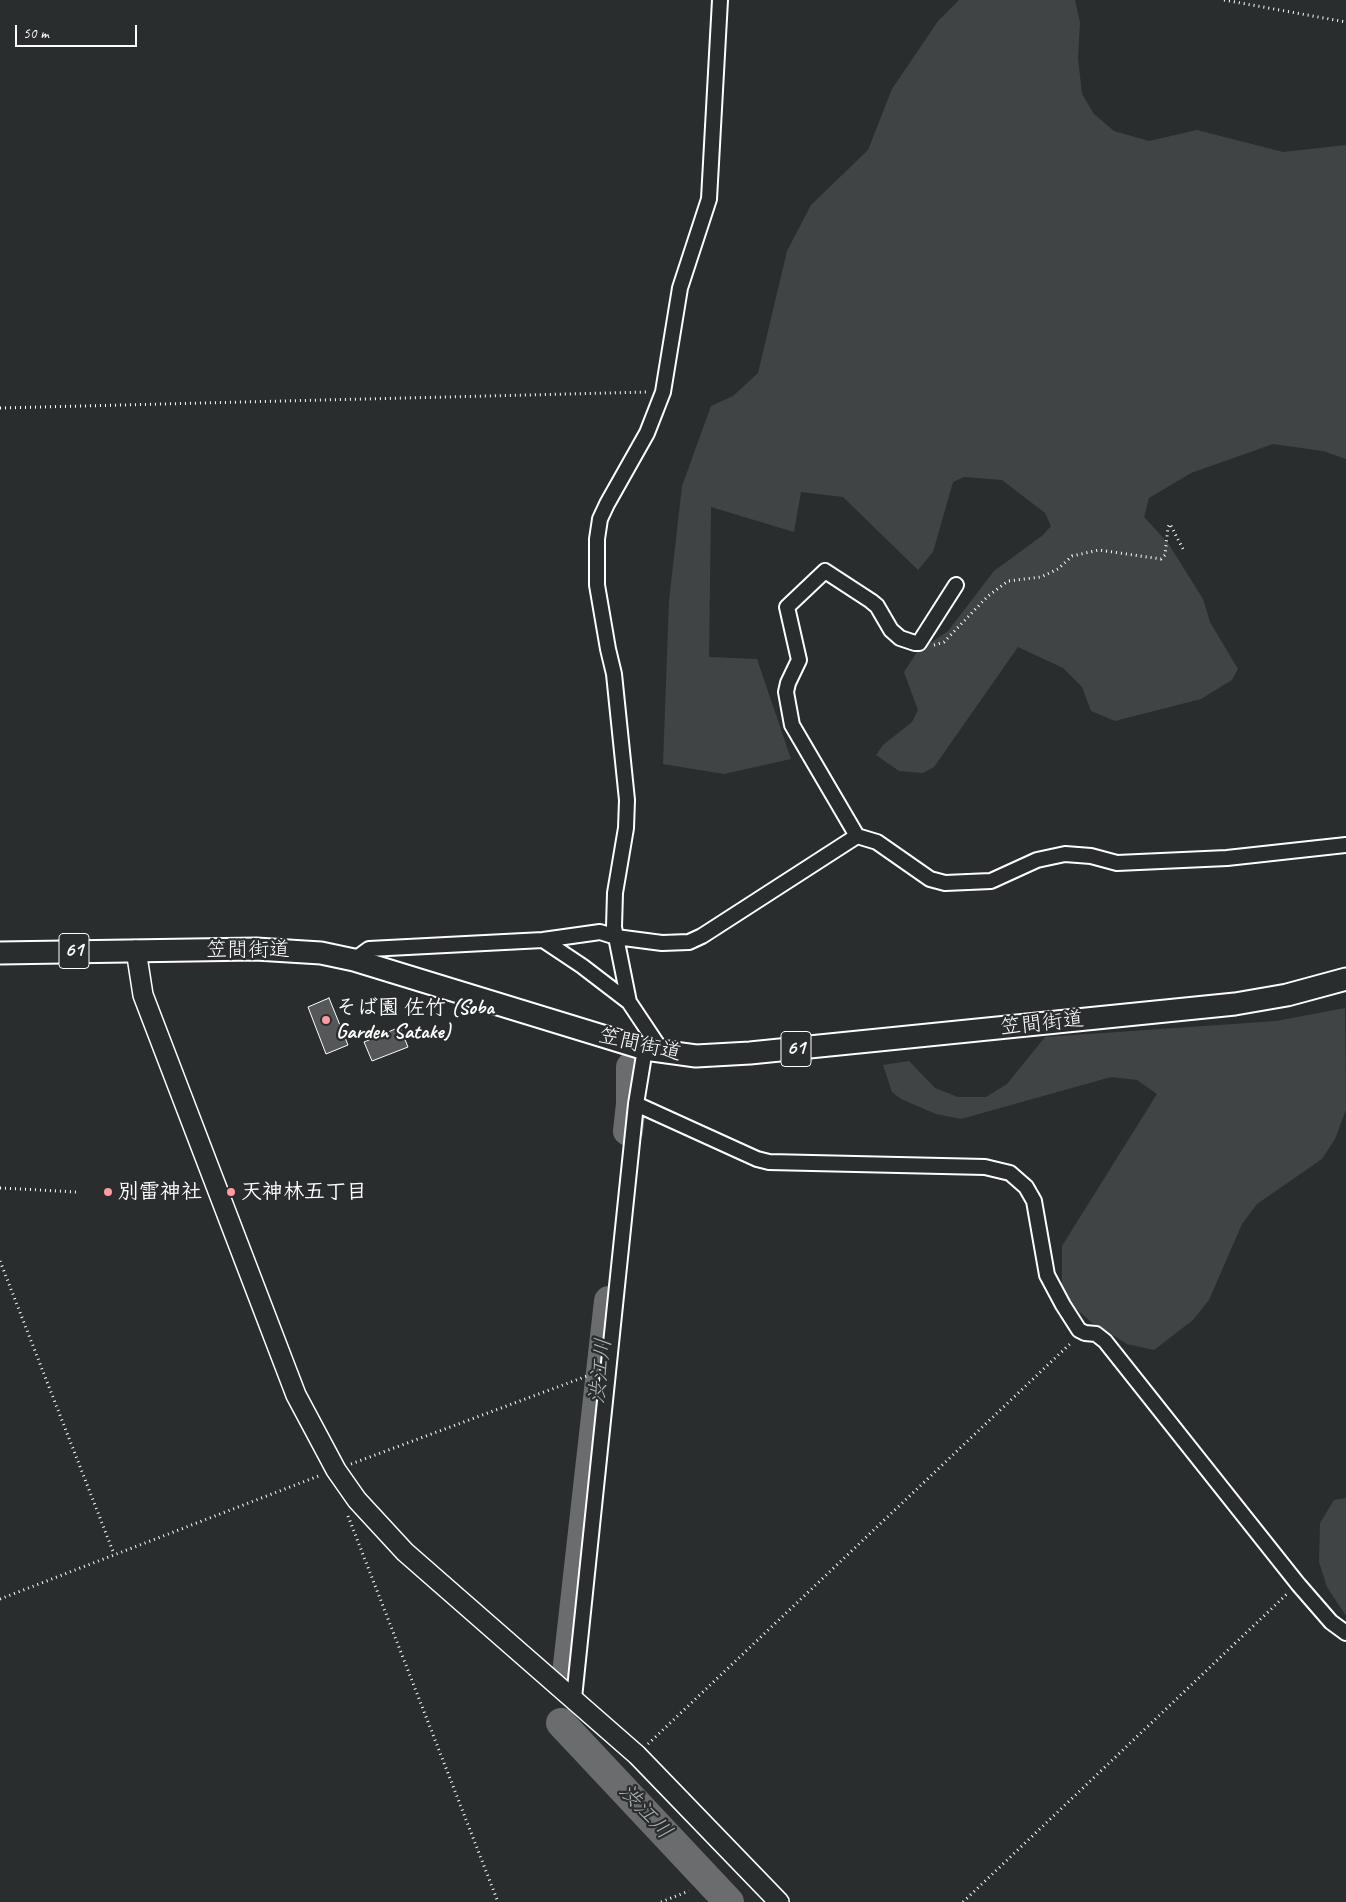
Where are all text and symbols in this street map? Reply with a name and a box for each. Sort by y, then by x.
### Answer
scale bar [18,15,140,47]
text: 50 m [23,24,49,43]
road number: 61 [59,934,89,968]
street label: 笠間街道 [206,937,290,963]
place label: そば園 佐竹 (Soba Garden Satake) [336,995,494,1045]
street label: 笠間街道 [999,1007,1085,1041]
marker: そば園 佐竹 (Soba Garden Satake) [320,1014,332,1026]
street label: 笠間街道 [596,1023,684,1067]
road number: 61 [781,1032,811,1066]
place label: 別雷神社 [118,1179,202,1205]
place label: 天神林五丁目 [241,1179,367,1205]
marker: 別雷神社 [102,1186,114,1198]
marker: 天神林五丁目 [225,1186,237,1198]
water label: 渋江川 [584,1337,618,1405]
water label: 渋江川 [613,1779,677,1845]

